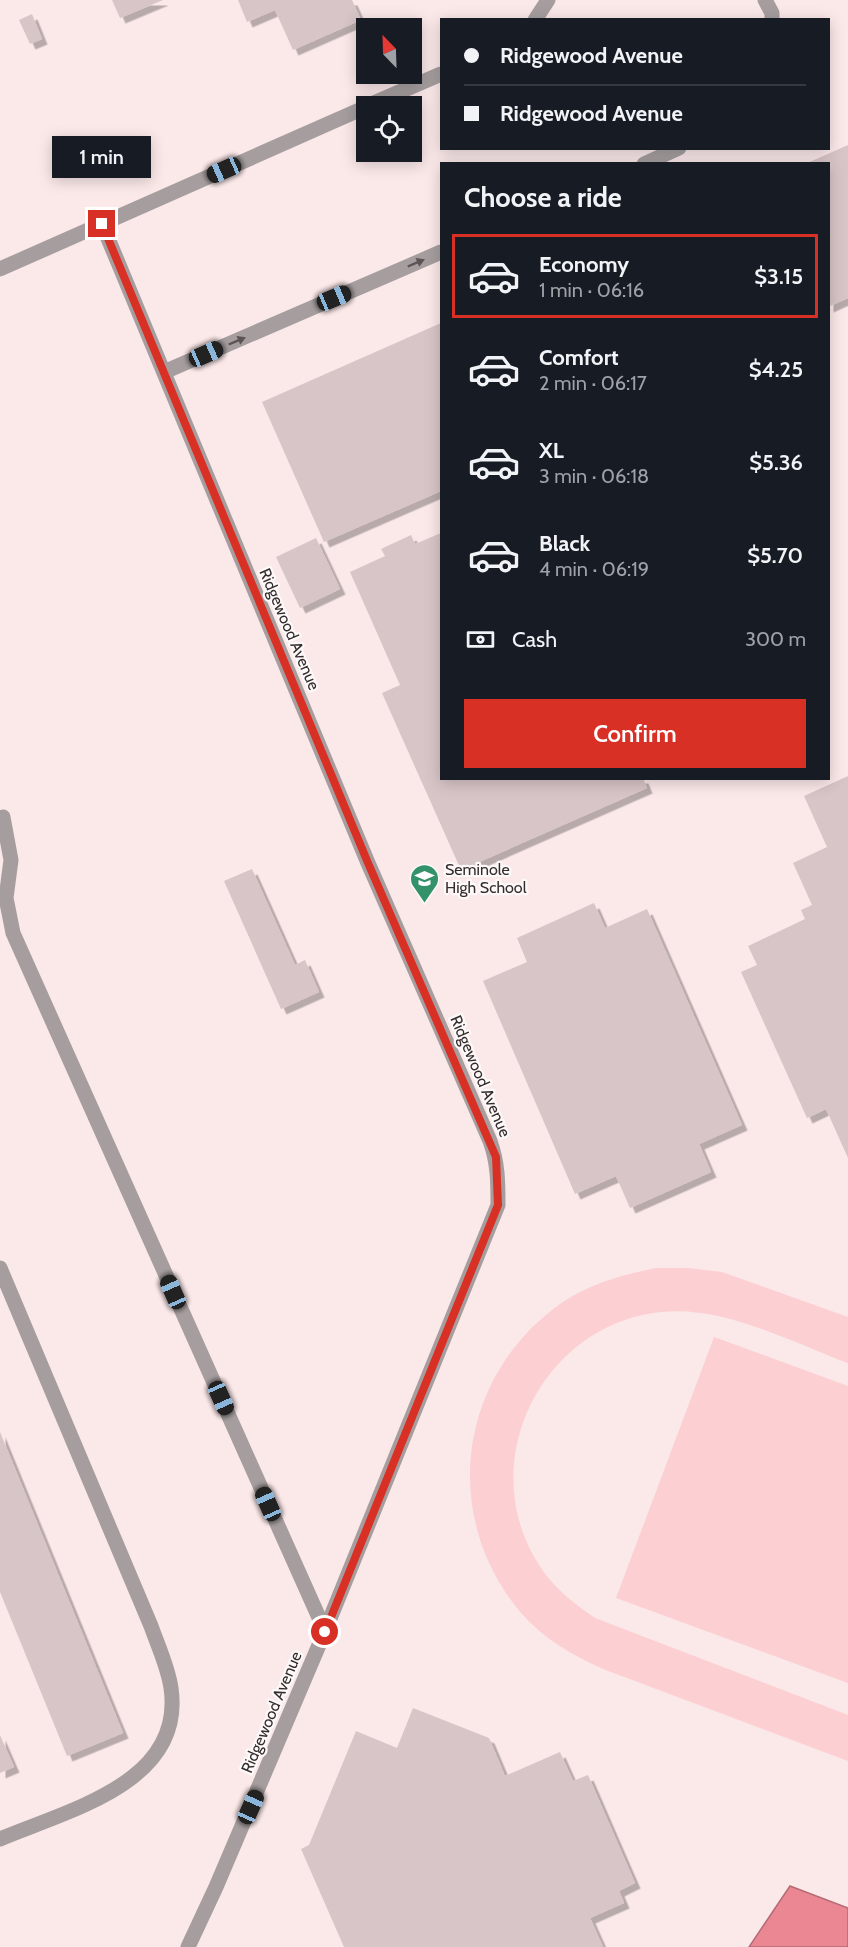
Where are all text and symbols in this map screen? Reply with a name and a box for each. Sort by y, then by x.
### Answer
north arrow [356,18,422,84]
map controls [356,18,422,162]
text: Ridgewood Avenue [500,42,683,69]
button: locate [356,96,422,162]
text: Ridgewood Avenue [500,100,683,127]
callout: 1 min [52,137,152,179]
text: 1 min [79,145,124,169]
car [204,154,244,186]
text: Choose a ride [464,181,622,214]
route end [88,210,115,237]
icon: car [467,249,521,303]
text: Economy [539,251,629,278]
one-way arrow [407,258,425,268]
text: $3.15 [754,263,803,290]
text: 1 min · 06:16 [539,278,644,302]
car [314,283,354,313]
one-way arrow [228,336,245,345]
car [186,338,226,370]
icon: car [467,342,521,396]
text: Comfort [539,344,618,371]
text: $4.25 [749,356,803,383]
text: 2 min · 06:17 [539,371,647,395]
icon: car [467,435,521,489]
text: XL [539,437,564,464]
text: $5.36 [749,449,803,476]
text: 3 min · 06:18 [539,464,649,488]
icon: car [467,528,521,582]
text: Black [539,530,590,557]
text: $5.70 [747,542,803,569]
text: 4 min · 06:19 [539,557,649,581]
street label: Ridgewood Avenue [255,566,324,693]
icon: cash [464,623,497,656]
text: Cash [512,626,557,653]
text: 300 m [745,627,806,651]
button: Confirm [464,699,806,768]
place label: Seminole High School [445,860,527,897]
school or university icon: Seminole High School [408,862,440,904]
street label: Ridgewood Avenue [446,1013,515,1140]
car [157,1272,189,1312]
car [205,1378,237,1418]
car [252,1484,284,1524]
route start [311,1618,338,1645]
street label: Ridgewood Avenue [237,1649,306,1776]
car [235,1787,267,1827]

